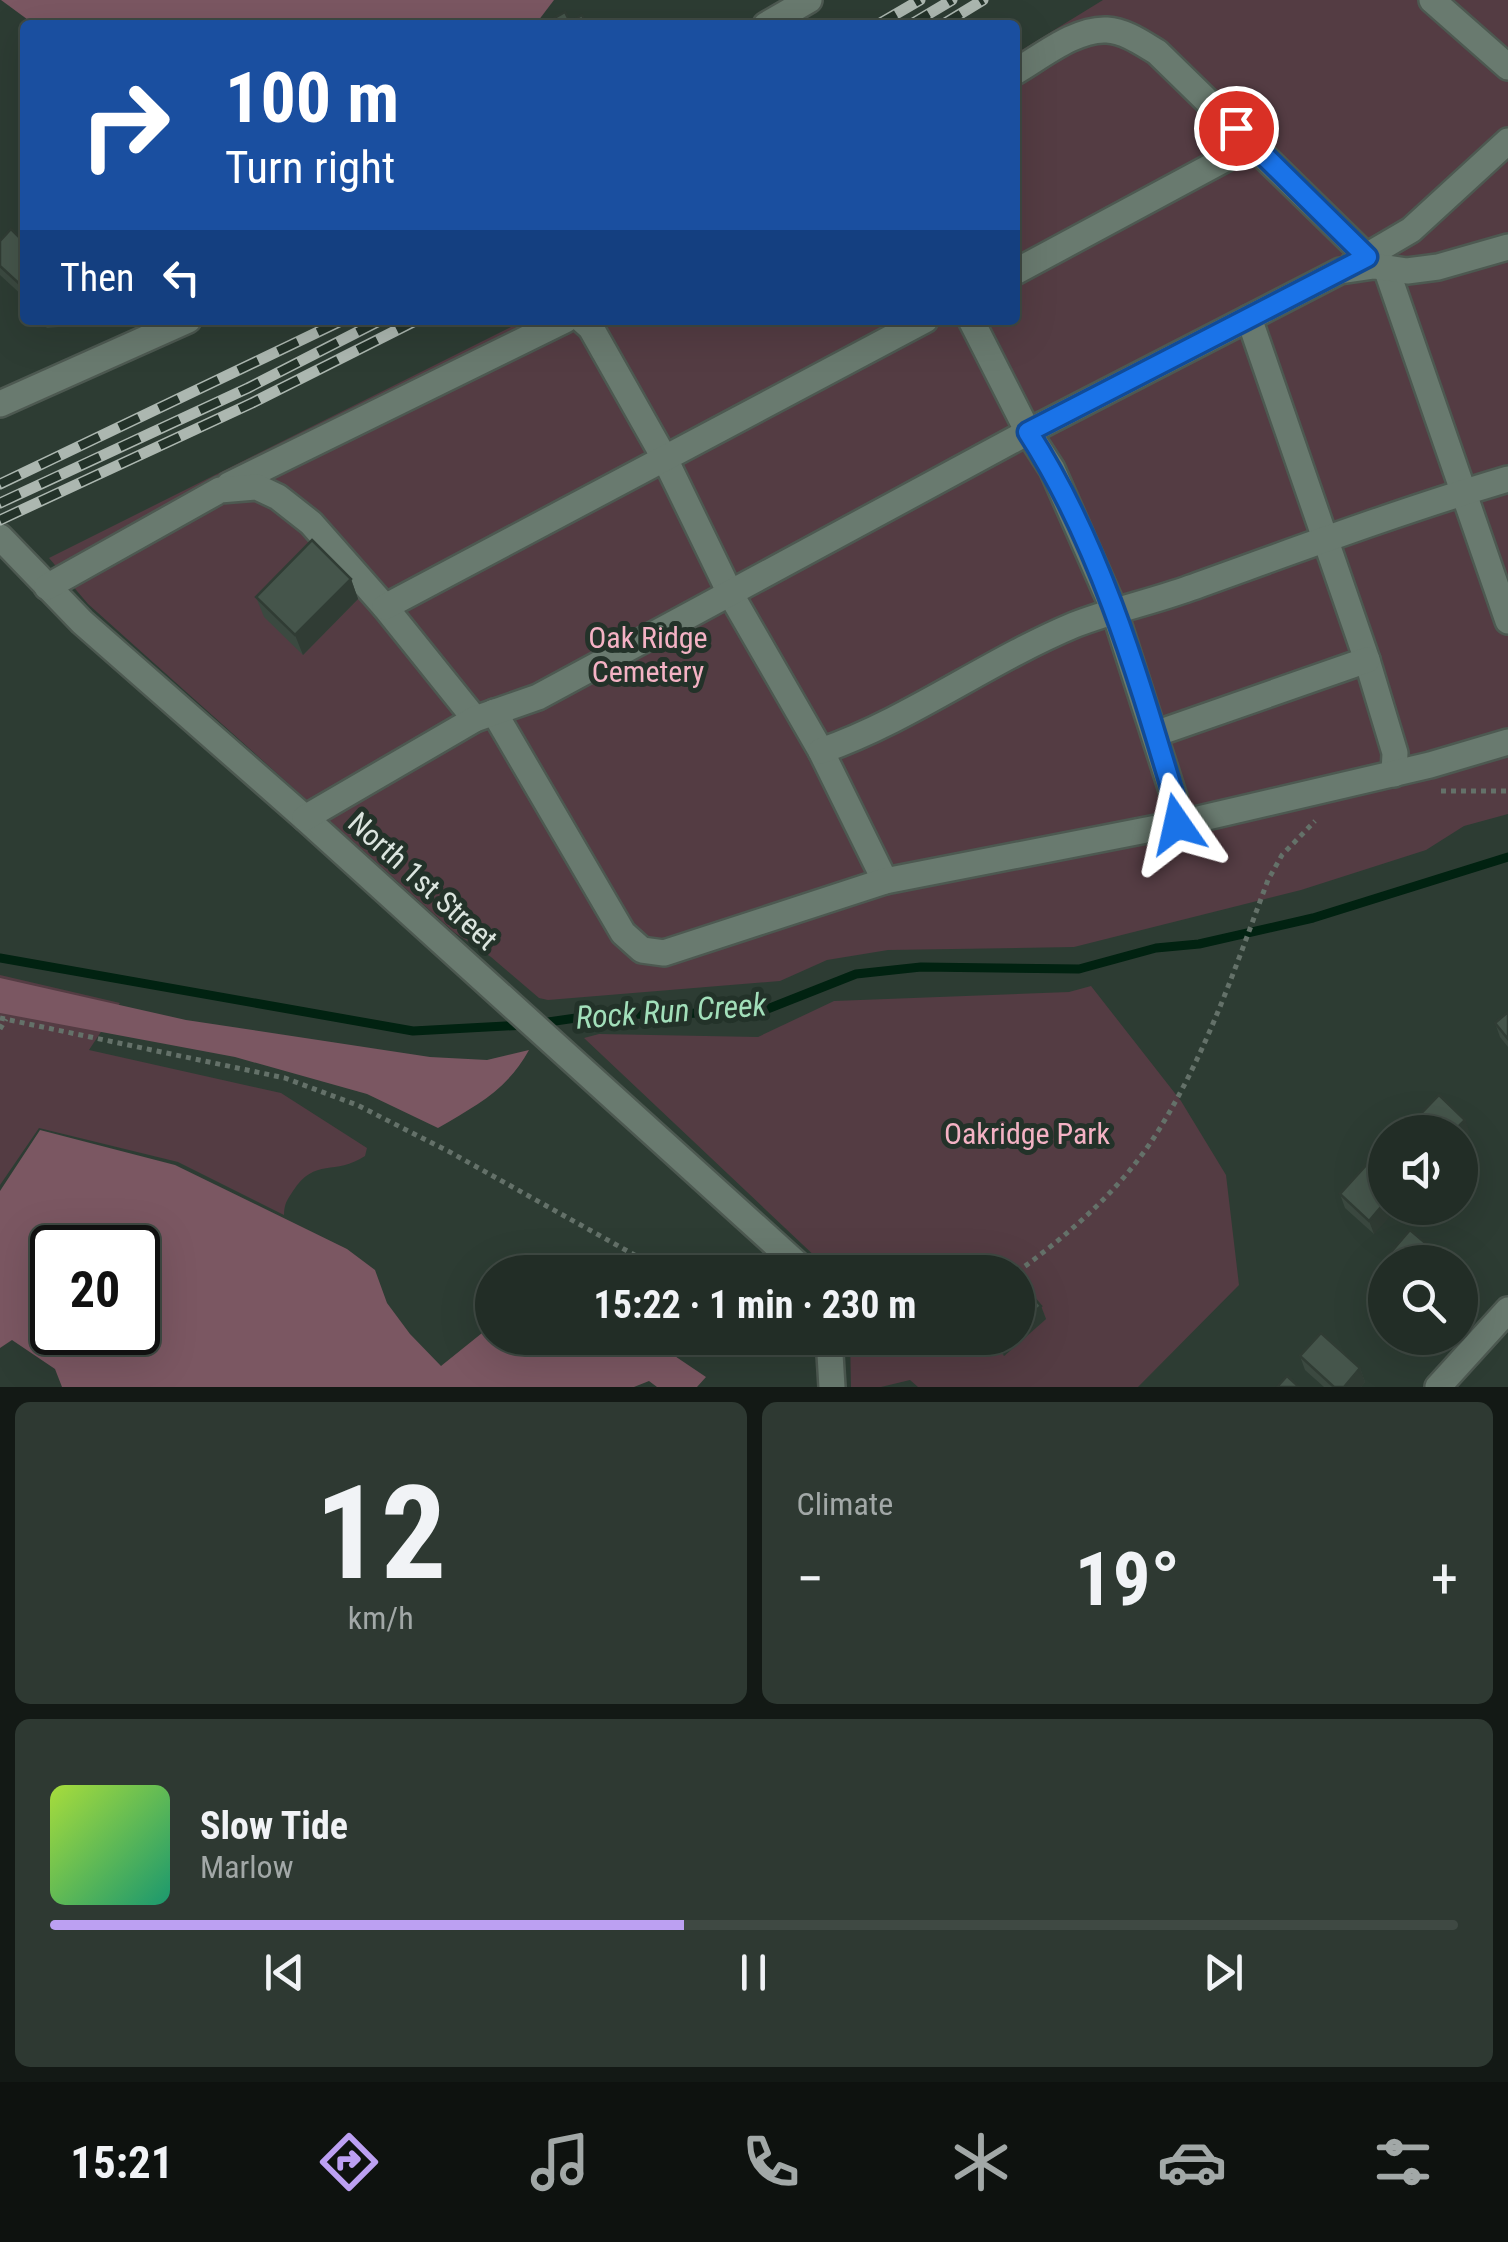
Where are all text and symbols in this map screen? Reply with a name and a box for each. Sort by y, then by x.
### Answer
text: 100 m [225,57,399,139]
icon: right [60,60,190,190]
pin [1194,86,1279,171]
icon: arrive [1209,101,1264,156]
text: Turn right [225,141,395,194]
icon: left [154,250,209,305]
text: Then [60,256,134,300]
park label: Oak Ridge Cemetery [588,620,708,689]
position arrow [1125,772,1229,876]
street label: North 1st Street [341,805,505,957]
water label: Rock Run Creek [574,985,769,1037]
map controls [1368,1115,1478,1355]
button: sound [1368,1115,1478,1225]
park label: Oakridge Park [944,1116,1111,1151]
speed limit sign: 20 [30,1225,160,1355]
button: search [1368,1245,1478,1355]
text: 15:22 · 1 min · 230 m [594,1283,916,1327]
text: 12 [315,1457,446,1610]
text: Climate [797,1485,893,1523]
text: 19° [1075,1535,1180,1623]
text: − [797,1547,824,1611]
text: + [1431,1547,1458,1611]
text: km/h [348,1599,414,1637]
text: Slow Tide [200,1804,348,1848]
text: Marlow [200,1848,293,1886]
icon: previous [257,1945,312,2000]
icon: pause [726,1945,781,2000]
icon: next [1196,1945,1251,2000]
icon: directions [314,2127,384,2197]
icon: music [525,2127,595,2197]
icon: phone [736,2127,806,2197]
icon: climate [946,2127,1016,2197]
icon: car [1157,2127,1227,2197]
icon: filters [1368,2127,1438,2197]
text: 15:21 [70,2136,174,2189]

